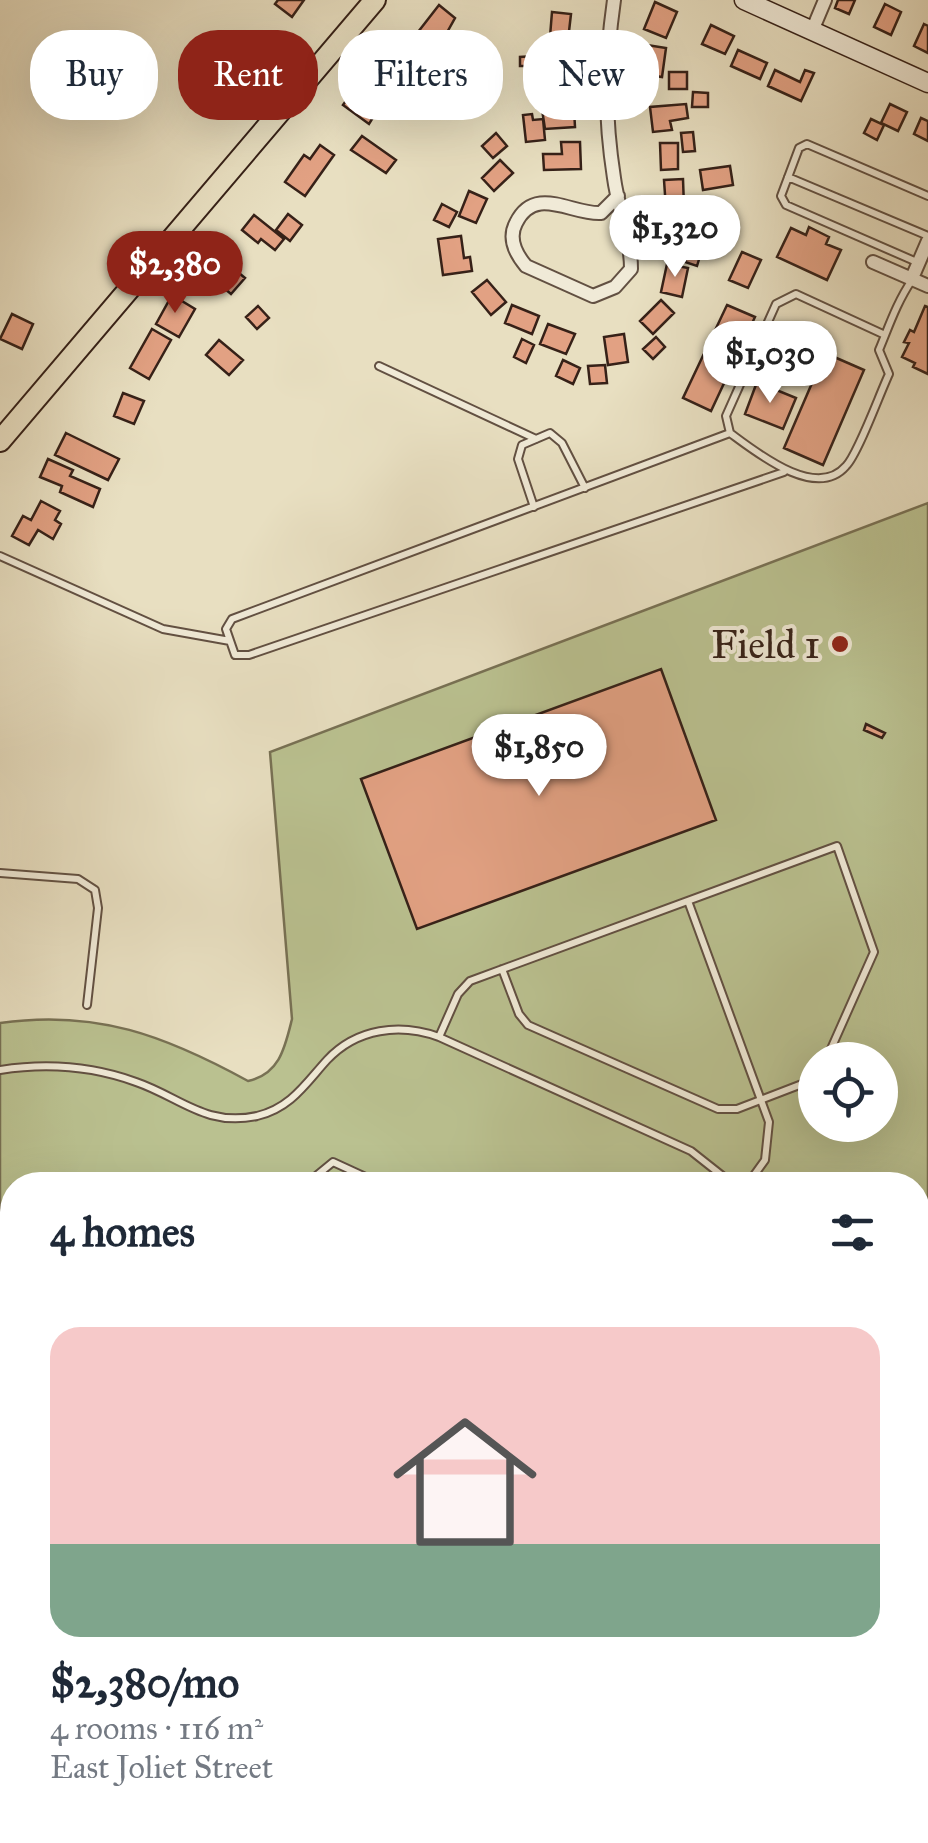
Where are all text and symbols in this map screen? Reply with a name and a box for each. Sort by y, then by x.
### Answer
chip: Buy [30,30,158,120]
chip: Rent [178,30,318,120]
chip: Filters [338,30,503,120]
chip: New [523,30,659,120]
pin: $1,320 [594,195,756,280]
text: $1,320 [631,208,719,247]
pin: $2,380 [94,231,256,316]
text: $2,380 [129,244,221,283]
pin: $1,030 [689,321,851,406]
text: $1,030 [725,334,815,373]
place label: Field 1 [711,620,820,669]
marker: Field 1 [829,633,851,655]
pin: $1,850 [458,714,620,799]
text: $1,850 [494,727,584,766]
map controls [798,1042,898,1142]
button: locate [798,1042,898,1142]
icon: filters [825,1205,880,1260]
text: 4 homes [50,1206,195,1258]
icon: home [375,1392,555,1572]
text: $2,380/mo [50,1657,239,1709]
text: 4 rooms · 116 m² [50,1709,263,1748]
text: East Joliet Street [50,1748,273,1787]

